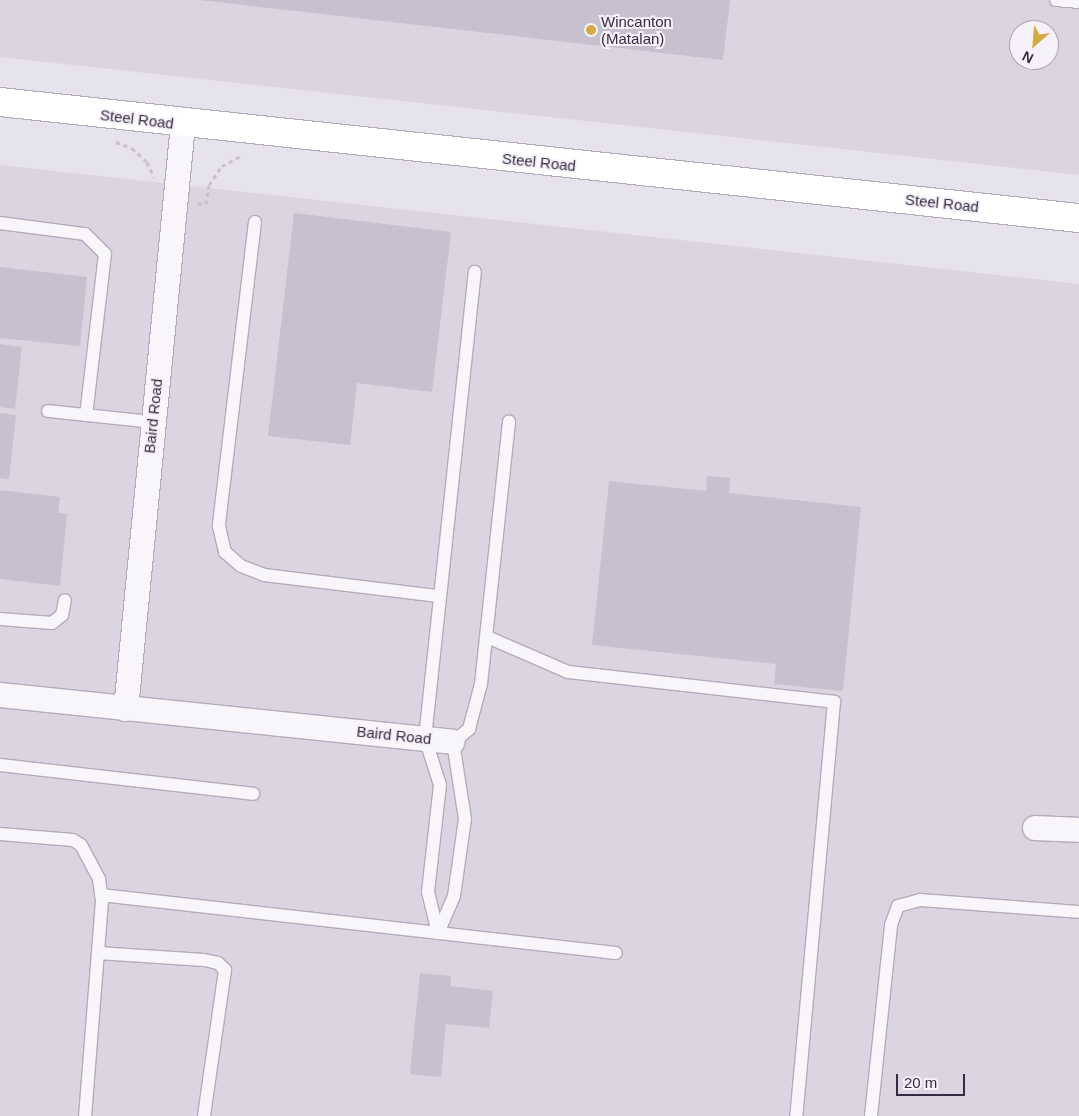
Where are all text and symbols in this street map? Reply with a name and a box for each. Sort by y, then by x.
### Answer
place label: Wincanton (Matalan) [601,12,672,47]
north arrow [1009,20,1059,70]
marker: Wincanton (Matalan) [585,24,597,36]
text: N [1020,48,1036,67]
street label: Steel Road [99,106,175,132]
street label: Steel Road [501,149,577,175]
street label: Steel Road [904,190,980,216]
street label: Baird Road [140,378,166,454]
street label: Baird Road [356,722,432,748]
scale bar [899,1064,968,1096]
text: 20 m [904,1074,937,1091]

